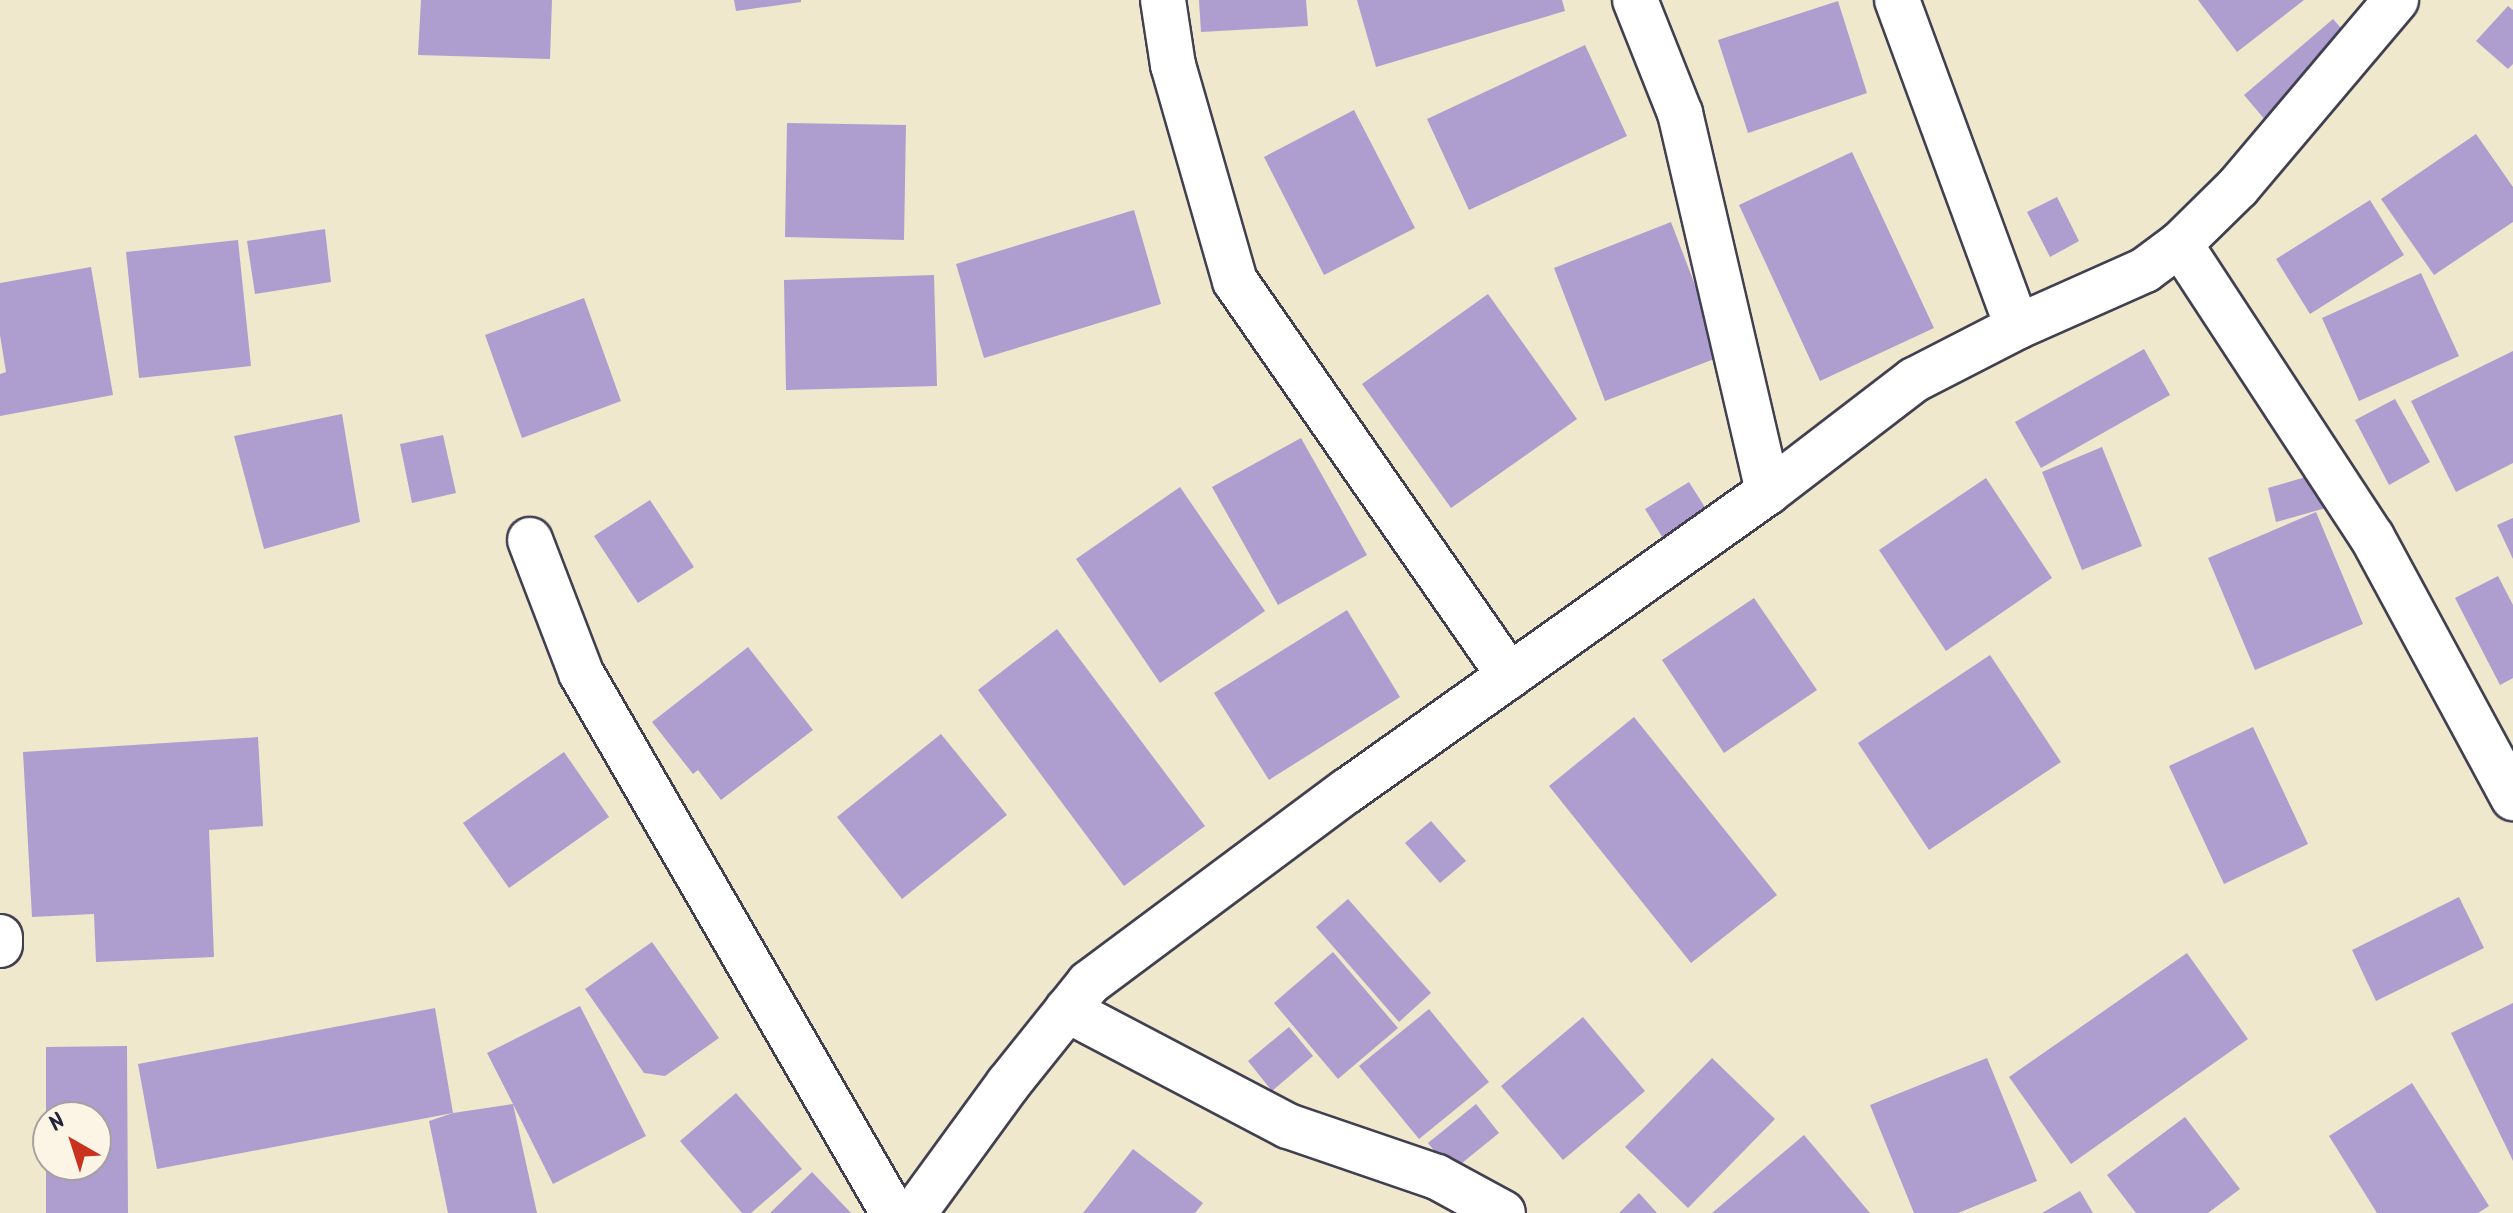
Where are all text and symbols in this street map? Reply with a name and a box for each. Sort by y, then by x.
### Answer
north arrow [32,1101,112,1181]
text: N [41,1106,74,1141]

